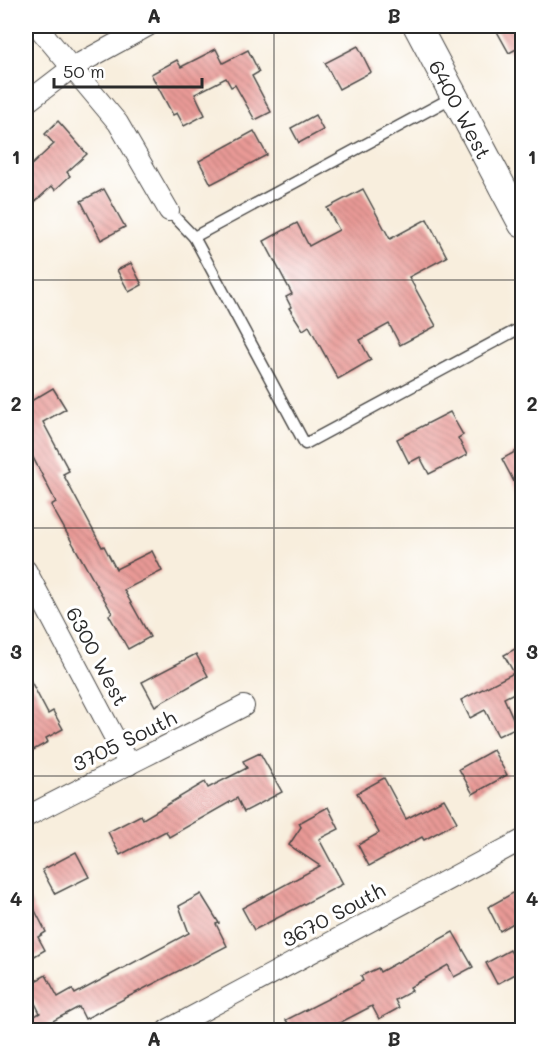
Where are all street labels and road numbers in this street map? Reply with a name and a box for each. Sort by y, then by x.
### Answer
street label: 6400 West [424,55,498,163]
street label: 6300 West [61,602,135,710]
street label: 3705 South [67,703,181,777]
street label: 3670 South [277,876,389,952]

